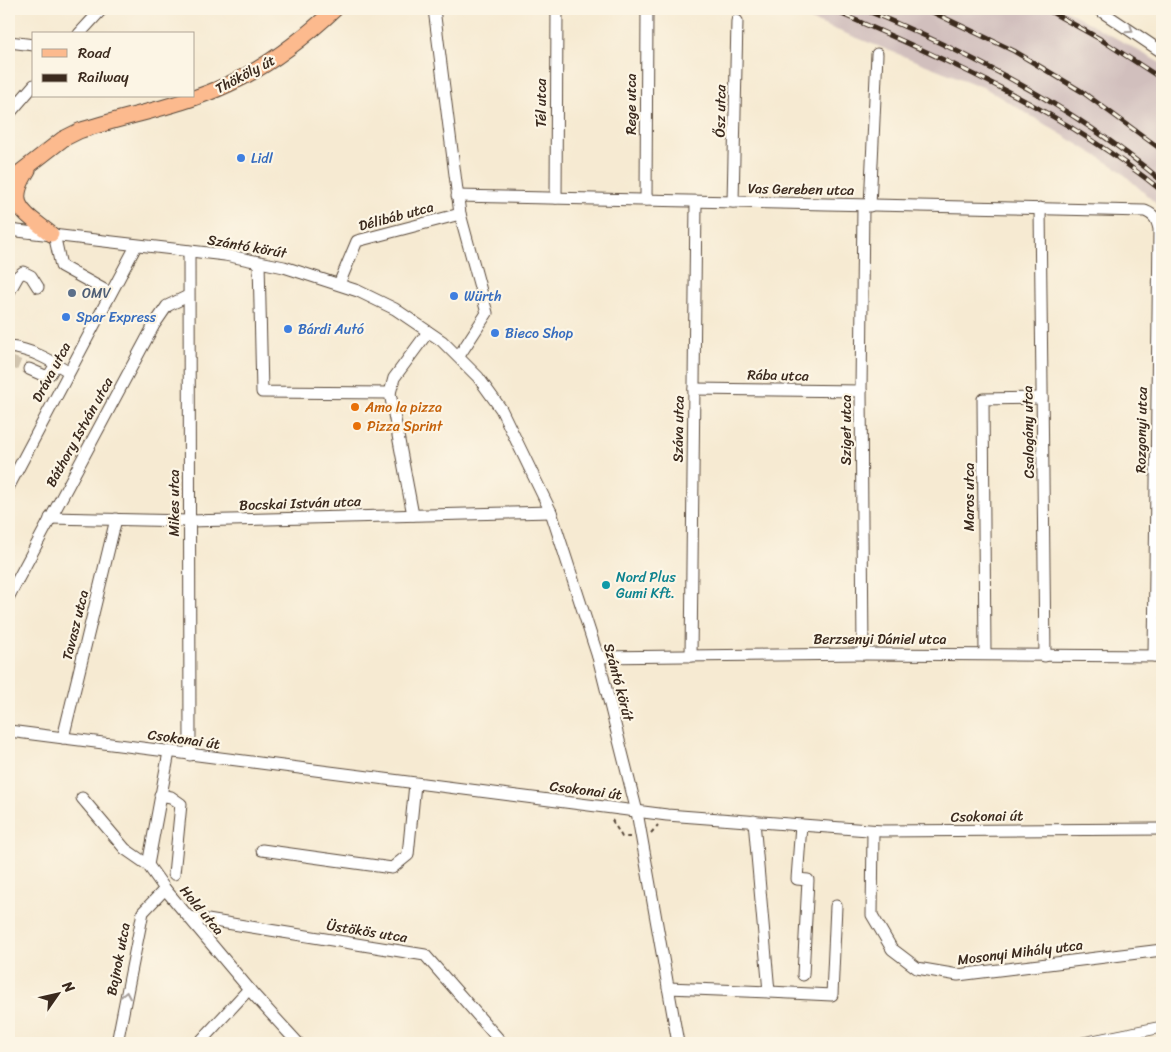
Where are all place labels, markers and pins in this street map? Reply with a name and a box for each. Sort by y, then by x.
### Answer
place label: Lidl [251,146,274,171]
marker: Lidl [235,152,247,164]
place label: OMV [82,281,111,306]
place label: Würth [464,284,502,309]
marker: OMV [66,287,78,299]
marker: Würth [448,290,460,302]
place label: Spar Express [76,305,157,330]
marker: Spar Express [60,311,72,323]
place label: Bárdi Autó [298,317,365,342]
place label: Bieco Shop [505,321,574,346]
marker: Bárdi Autó [282,323,294,335]
marker: Bieco Shop [489,327,501,339]
place label: Amo la pizza [364,395,442,420]
marker: Amo la pizza [349,401,361,413]
place label: Pizza Sprint [367,414,444,439]
marker: Pizza Sprint [351,420,363,432]
place label: Nord Plus Gumi Kft. [616,565,676,606]
marker: Nord Plus Gumi Kft. [600,579,612,591]

